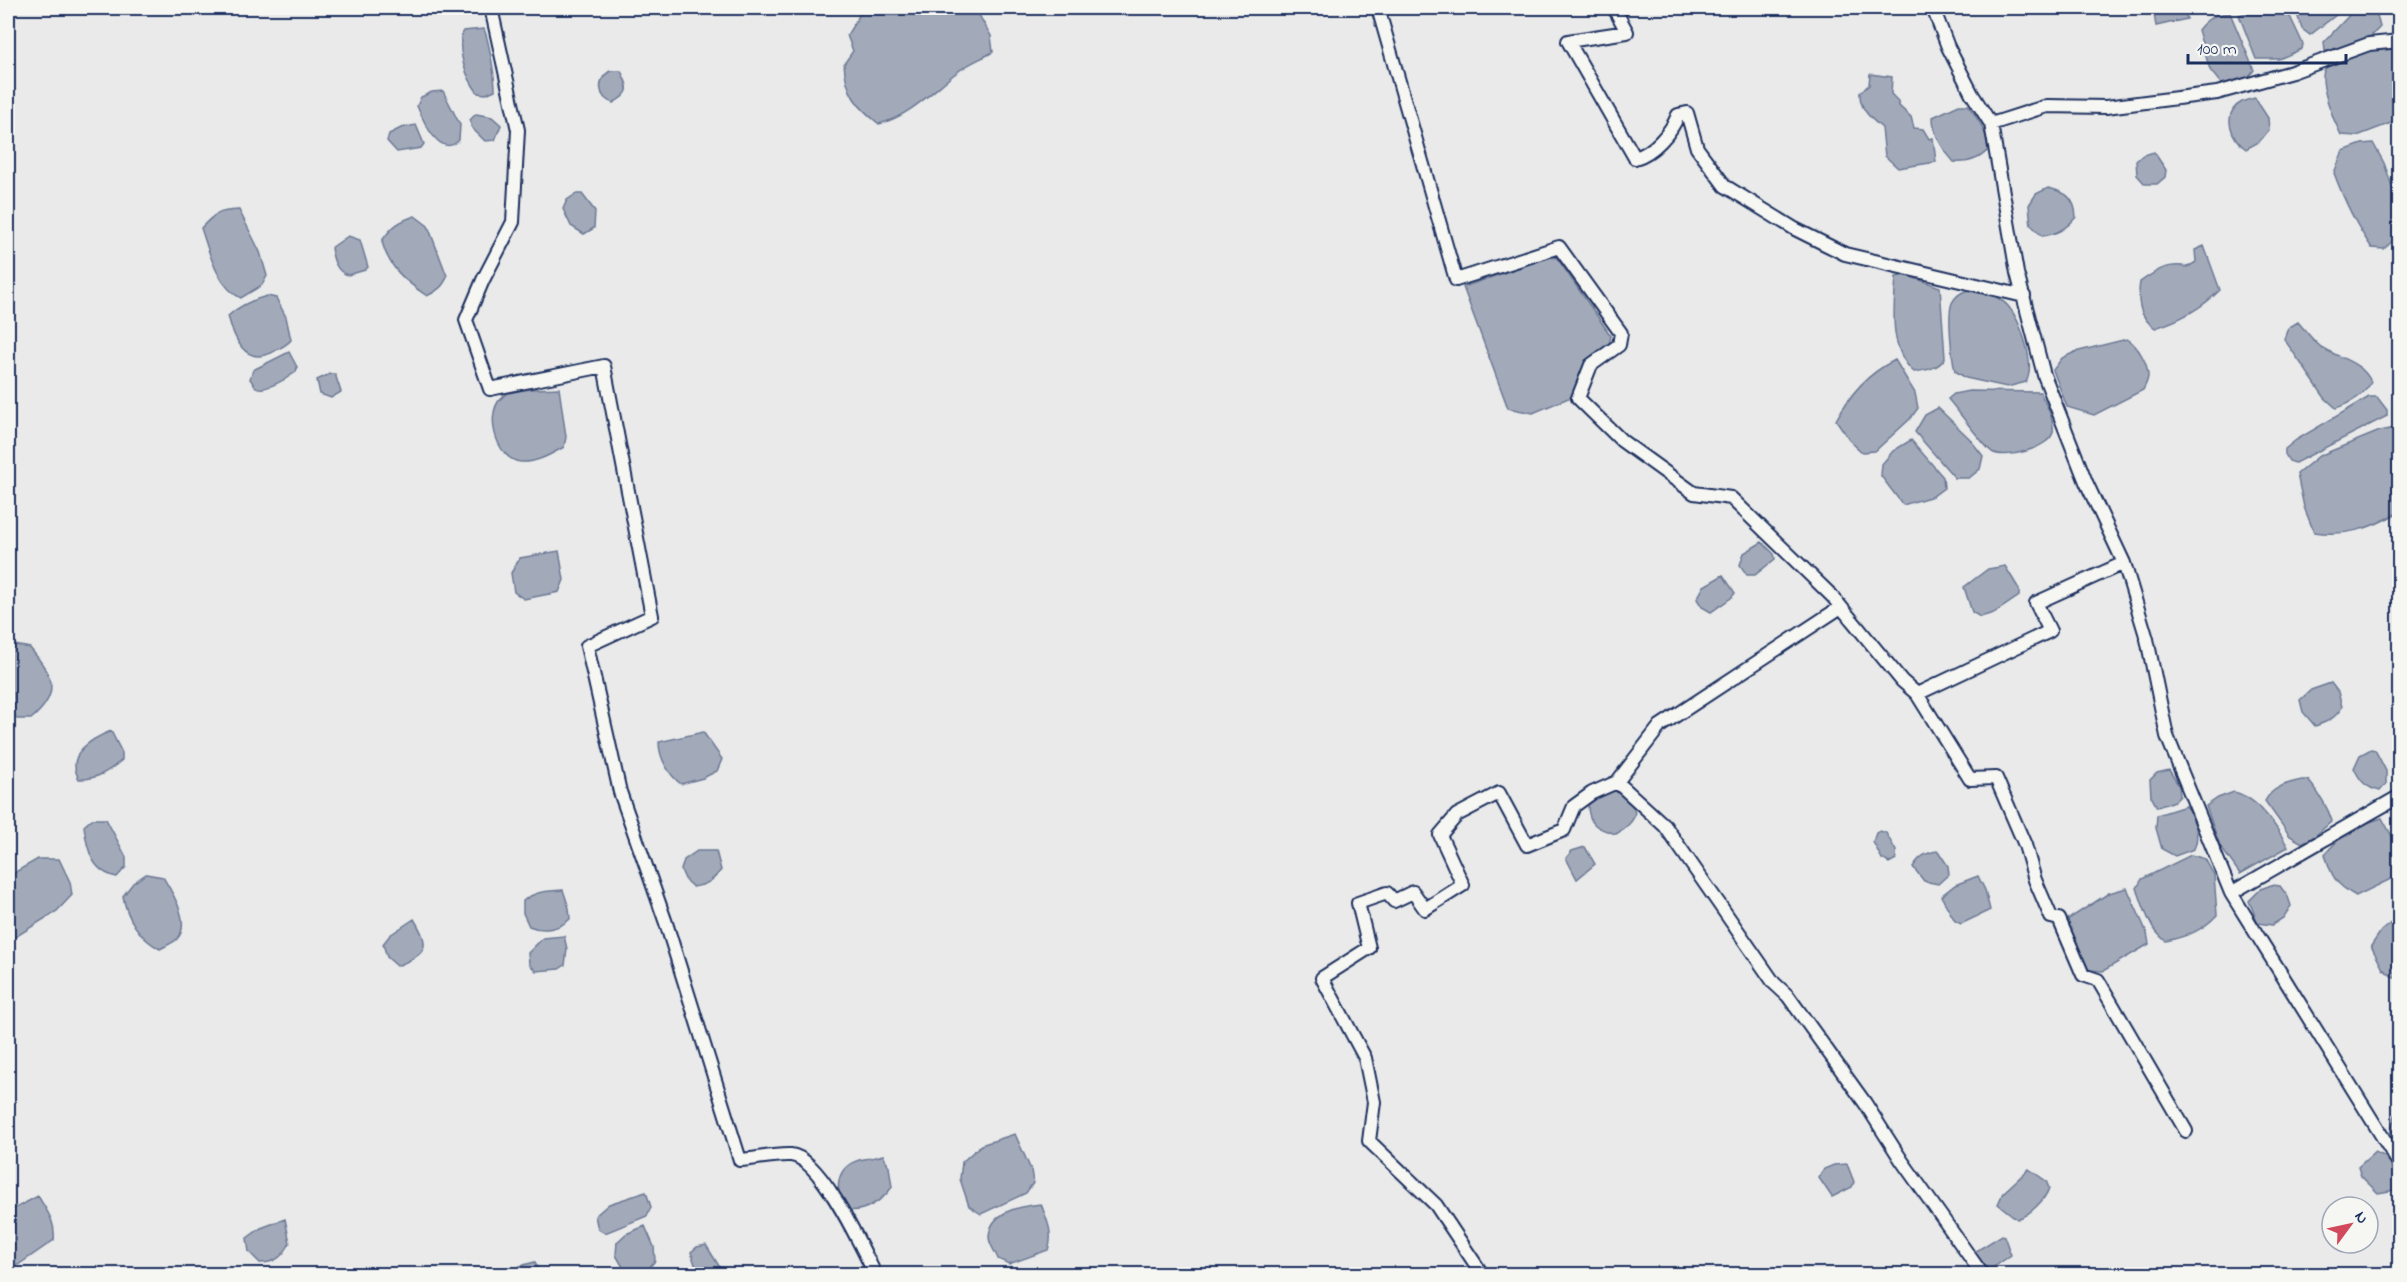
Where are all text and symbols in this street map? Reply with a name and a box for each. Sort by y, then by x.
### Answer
scale bar [2188,27,2346,65]
text: 100 m [2197,37,2237,63]
north arrow [2320,1195,2380,1255]
text: N [2348,1207,2374,1229]

